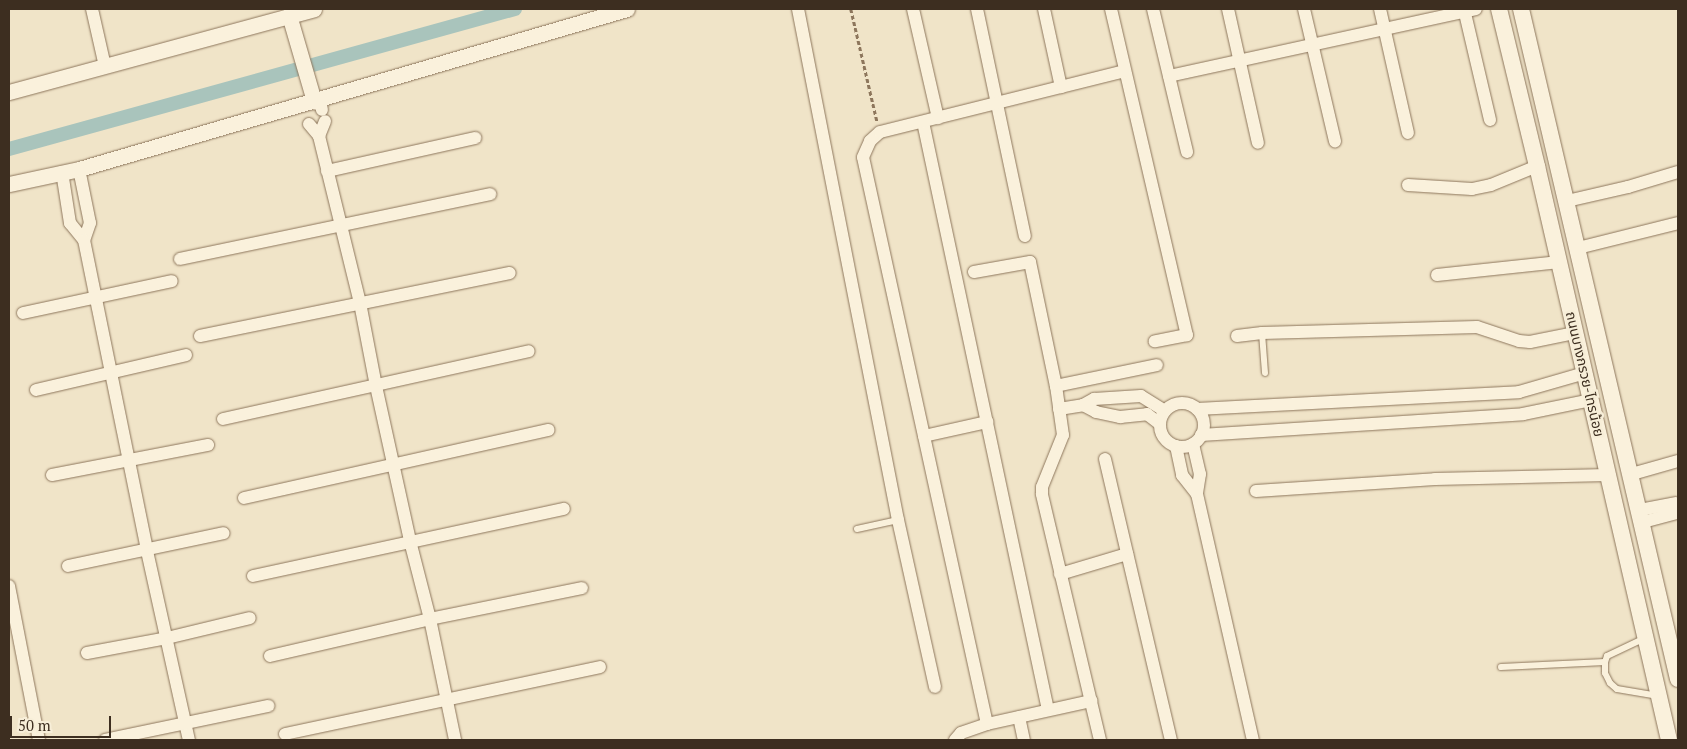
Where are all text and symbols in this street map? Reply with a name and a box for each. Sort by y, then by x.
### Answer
street label: ถนนบางกรวย-ไทรน้อย [1562,310,1608,438]
scale bar [12,706,114,738]
text: 50 m [18,715,51,735]

